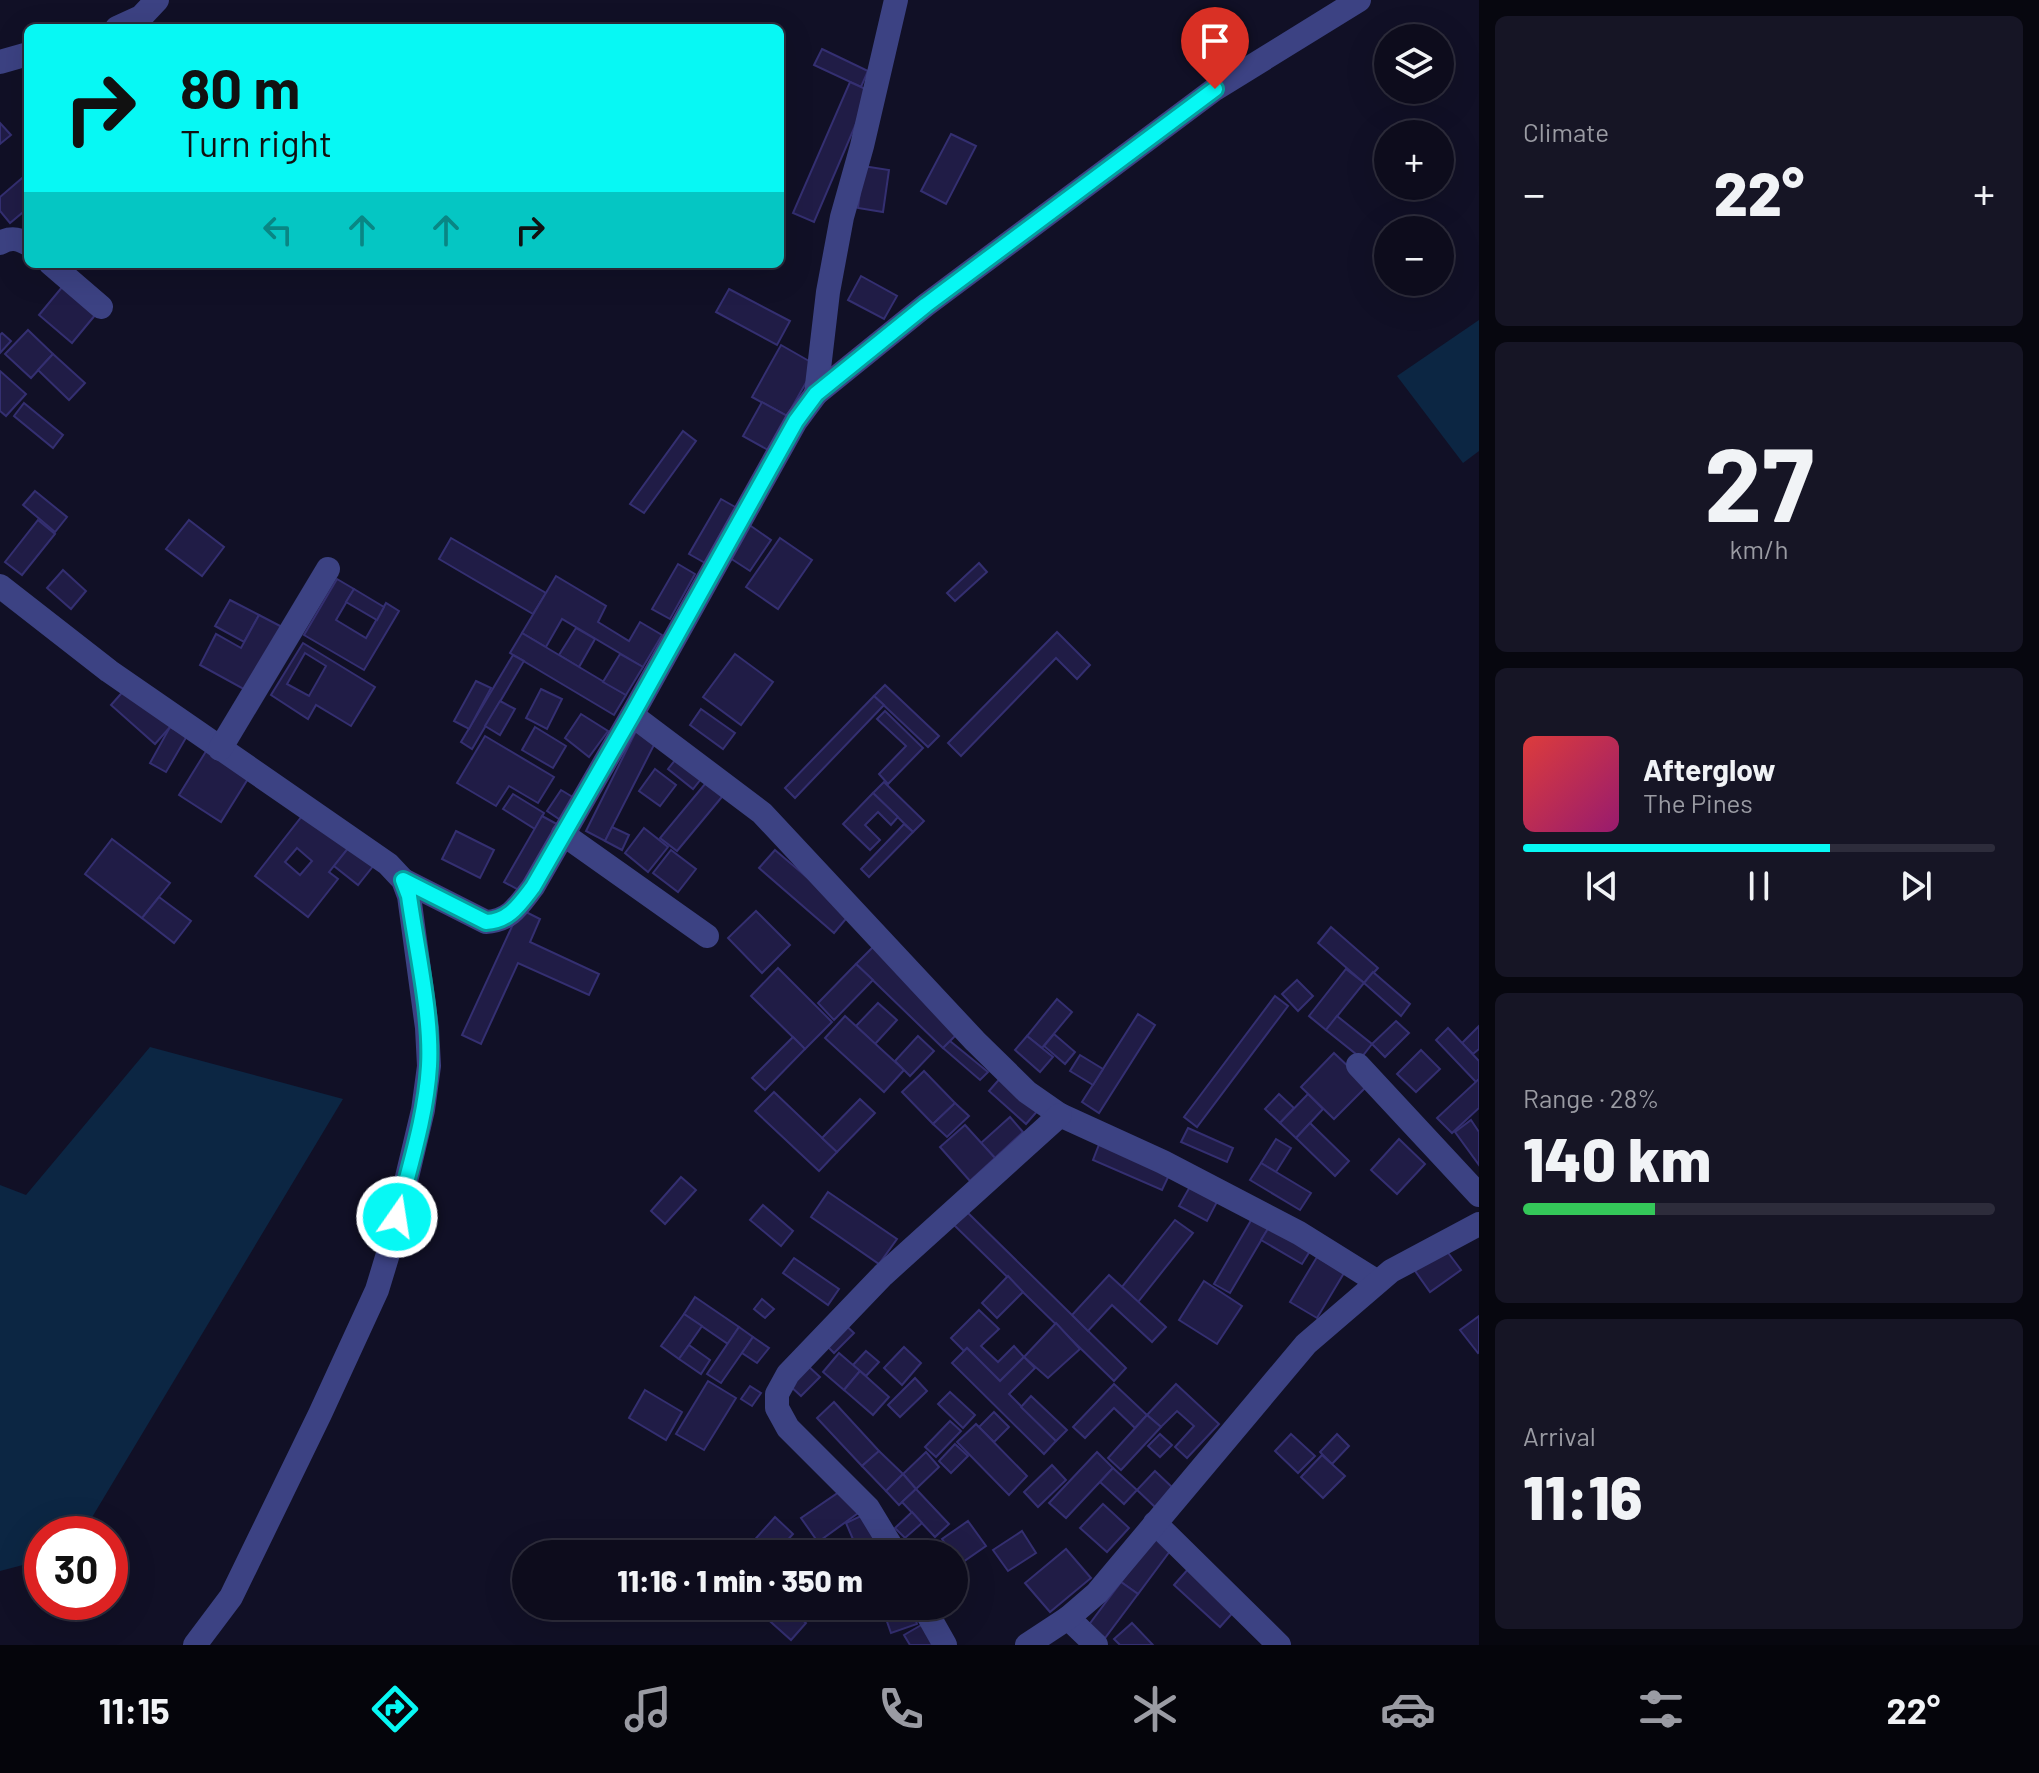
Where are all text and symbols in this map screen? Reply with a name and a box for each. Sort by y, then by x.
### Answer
pin [1181,7,1249,89]
icon: arrive [1193,19,1237,63]
map controls [1374,24,1454,296]
button: layers [1374,24,1454,104]
text: 80 m [180,53,300,120]
icon: right [48,56,152,160]
text: Climate [1523,116,1609,147]
button: + [1374,120,1454,200]
text: Turn right [180,121,332,164]
text: 22° [1714,156,1804,228]
text: − [1523,166,1545,219]
text: + [1973,166,1995,219]
icon: left [256,208,300,252]
icon: ahead [340,208,384,252]
icon: ahead [424,208,468,252]
icon: right [508,208,552,252]
button: − [1374,216,1454,296]
text: 27 [1704,418,1814,543]
text: km/h [1730,533,1788,564]
text: Afterglow [1643,751,1776,787]
text: The Pines [1643,787,1753,818]
icon: previous [1580,864,1624,908]
icon: pause [1737,864,1781,908]
icon: next [1894,864,1938,908]
text: Range · 28% [1523,1082,1659,1113]
text: 140 km [1523,1122,1711,1194]
position arrow [355,1175,439,1259]
text: Arrival [1523,1420,1596,1451]
text: 11:16 [1523,1460,1643,1532]
speed limit sign: 30 [24,1516,128,1620]
text: 11:16 · 1 min · 350 m [617,1562,863,1598]
icon: directions [367,1681,423,1737]
icon: music [620,1681,676,1737]
icon: phone [873,1681,929,1737]
icon: climate [1127,1681,1183,1737]
icon: car [1380,1681,1436,1737]
icon: filters [1633,1681,1689,1737]
text: 11:15 [99,1688,170,1731]
text: 22° [1886,1688,1940,1731]

